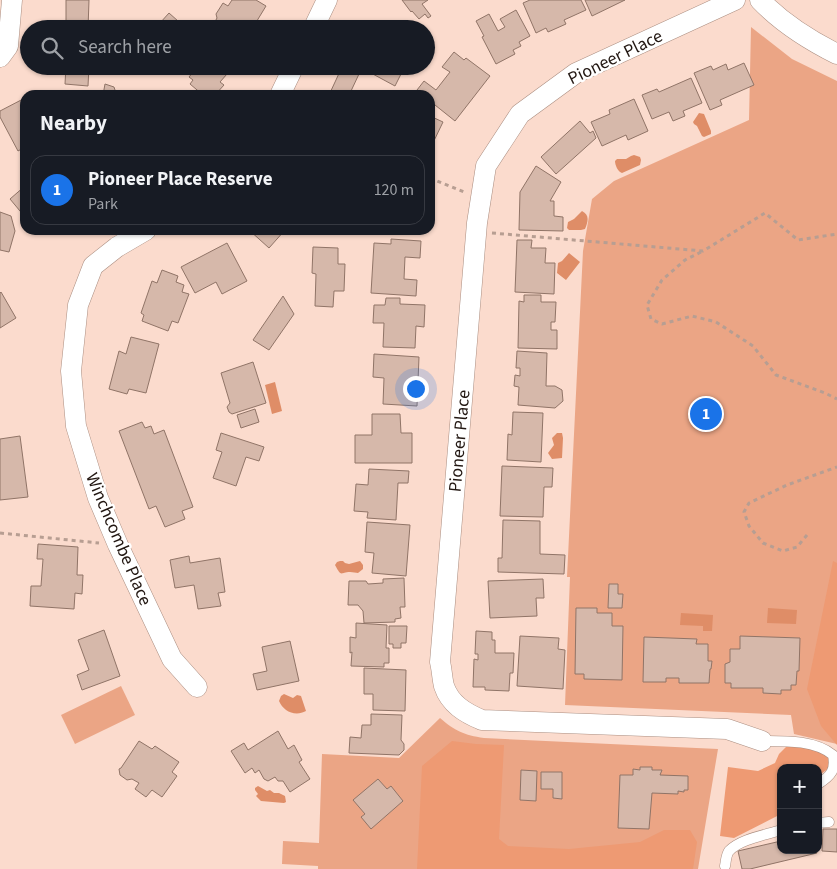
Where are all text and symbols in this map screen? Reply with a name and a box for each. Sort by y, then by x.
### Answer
search box [20,20,435,75]
street label: Pioneer Place [564,24,667,91]
icon: search [38,34,66,62]
text: Search here [78,34,172,61]
text: Nearby [40,108,107,138]
text: Pioneer Place Reserve [88,166,273,193]
text: 1 [53,179,61,201]
text: 120 m [374,179,414,201]
text: Park [88,193,118,215]
your location [403,376,429,402]
street label: Pioneer Place [443,389,476,493]
pin: 1 [690,395,722,433]
street label: Winchcombe Place [79,469,158,610]
map controls [777,764,822,854]
button: + [777,764,822,809]
button: − [777,809,822,854]

